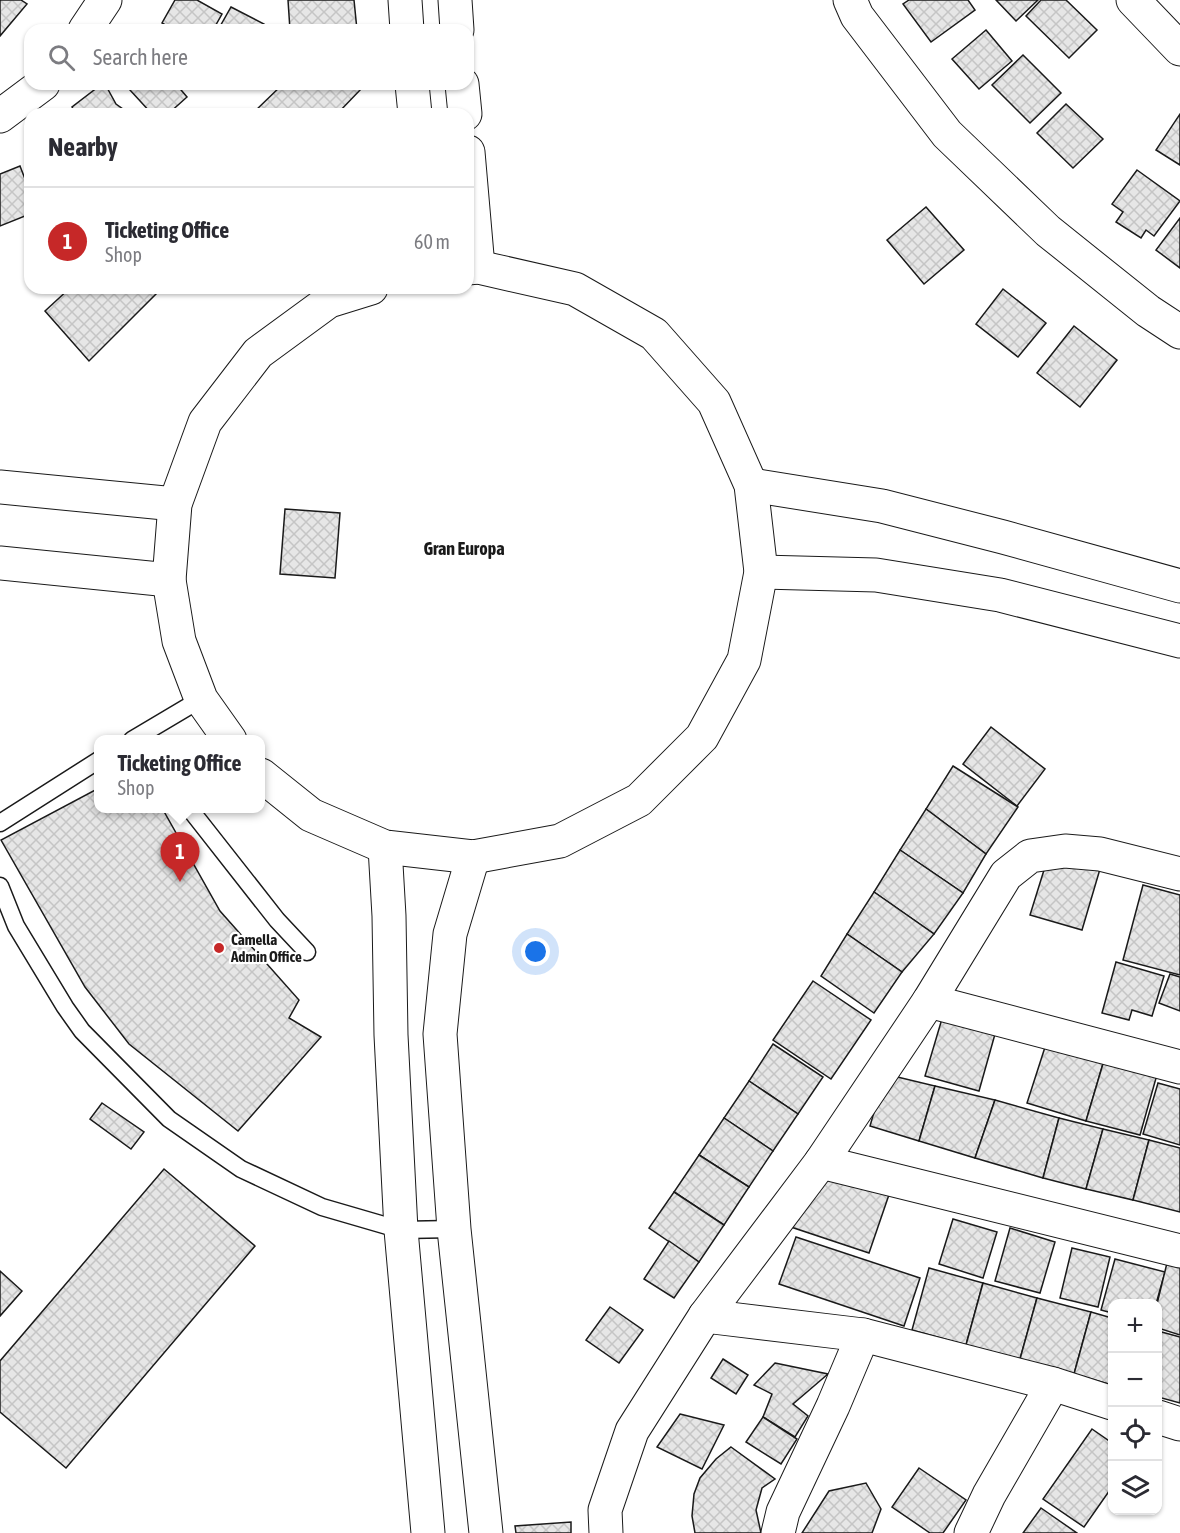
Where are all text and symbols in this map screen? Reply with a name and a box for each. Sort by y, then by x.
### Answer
search box [24,24,474,90]
icon: search [45,41,78,74]
text: Search here [93,44,188,70]
text: Nearby [48,132,118,162]
text: Ticketing Office [105,217,229,243]
text: 1 [63,230,72,253]
text: 60 m [414,230,450,253]
text: Shop [105,243,142,266]
district label: Gran Europa [423,538,505,559]
popup [94,735,265,813]
text: Ticketing Office [117,750,242,776]
text: Shop [117,776,154,799]
pin: 1 [160,832,200,882]
place label: Camella Admin Office [230,931,302,965]
your location [521,937,550,966]
marker: Camella Admin Office [212,941,226,955]
map controls [1108,1299,1162,1515]
button: + [1108,1299,1162,1353]
button: − [1108,1353,1162,1407]
button: locate [1108,1407,1162,1461]
button: layers [1108,1461,1162,1515]

